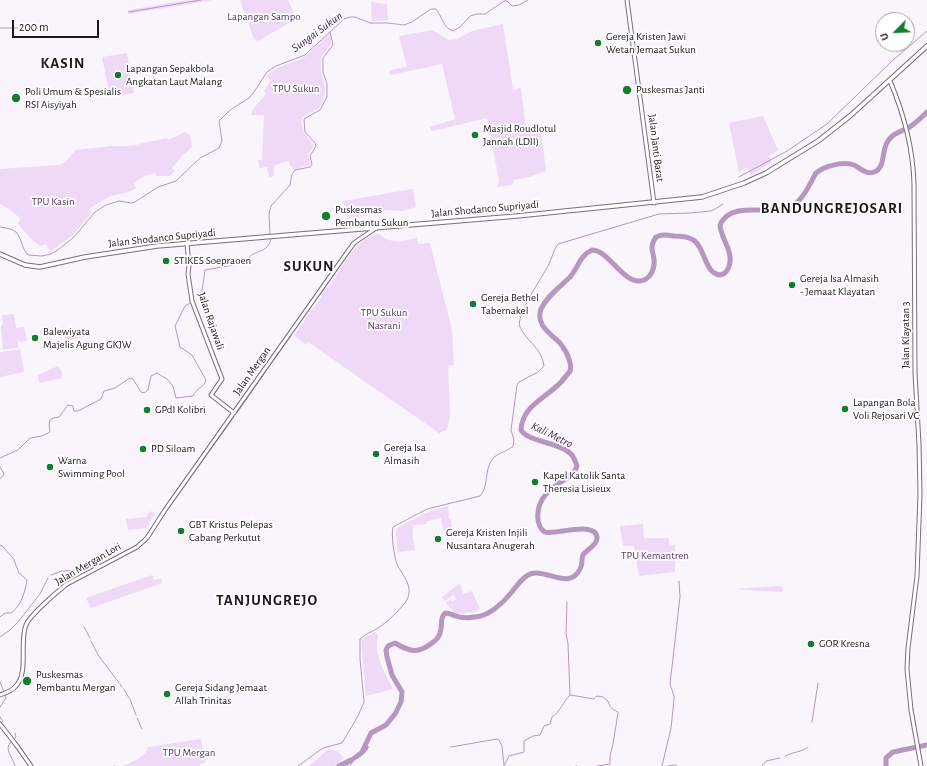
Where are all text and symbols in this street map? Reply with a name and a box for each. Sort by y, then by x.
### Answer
water label: Sungai Sukun [289,9,345,55]
park label: Lapangan Sampo [227,10,301,24]
scale bar [14,12,101,38]
north arrow [875,12,915,52]
text: 200 m [19,21,49,33]
place label: Gereja Kristen Jawi Wetan Jemaat Sukun [606,30,696,56]
text: U [878,31,891,42]
marker: Gereja Kristen Jawi Wetan Jemaat Sukun [593,38,603,48]
district label: KASIN [40,54,86,72]
place label: Lapangan Sepakbola Angkatan Laut Malang [126,62,222,88]
marker: Lapangan Sepakbola Angkatan Laut Malang [113,70,123,80]
park label: TPU Sukun [273,82,319,96]
place label: Puskesmas Janti [636,83,705,97]
marker: Puskesmas Janti [621,84,633,96]
place label: Poli Umum & Spesialis RSI Aisyiyah [25,85,121,111]
marker: Poli Umum & Spesialis RSI Aisyiyah [10,92,22,104]
street label: Jalan Janti Barat [645,113,667,183]
place label: Masjid Roudlotul Jannah (LDII) [483,122,556,148]
marker: Masjid Roudlotul Jannah (LDII) [470,130,480,140]
park label: TPU Kasin [31,195,75,209]
street label: Jalan Shodanco Supriyadi [431,198,539,220]
district label: BANDUNGREJOSARI [761,199,903,217]
place label: Puskesmas Pembantu Sukun [335,203,408,229]
marker: Puskesmas Pembantu Sukun [320,210,332,222]
street label: Jalan Shodanco Supriyadi [108,226,216,250]
place label: STIKES Soepraoen [174,254,251,268]
marker: STIKES Soepraoen [161,256,171,266]
district label: SUKUN [284,257,334,275]
place label: Gereja Isa Almasih - Jemaat Klayatan [800,272,879,298]
marker: Gereja Isa Almasih - Jemaat Klayatan [787,280,797,290]
street label: Jalan Rajawali [195,290,227,352]
place label: Gereja Bethel Tabernakel [481,291,539,317]
marker: Gereja Bethel Tabernakel [468,299,478,309]
street label: Jalan Klayatan 3 [899,301,913,369]
park label: TPU Sukun Nasrani [361,306,407,332]
place label: Balewiyata Majelis Agung GKJW [43,325,132,351]
marker: Balewiyata Majelis Agung GKJW [30,333,40,343]
street label: Jalan Mergan [230,344,274,398]
place label: Lapangan Bola Voli Rejosari VC [853,396,919,422]
place label: GPdI Kolibri [155,403,206,417]
marker: Lapangan Bola Voli Rejosari VC [840,404,850,414]
marker: GPdI Kolibri [142,405,152,415]
water label: Kali Metro [529,419,575,451]
place label: Gereja Isa Almasih [384,441,426,467]
place label: PD Siloam [151,442,195,456]
marker: PD Siloam [138,444,148,454]
marker: Gereja Isa Almasih [371,449,381,459]
place label: Warna Swimming Pool [58,454,125,480]
marker: Warna Swimming Pool [45,462,55,472]
place label: Kapel Katolik Santa Theresia Lisieux [543,469,625,495]
marker: Kapel Katolik Santa Theresia Lisieux [530,477,540,487]
place label: GBT Kristus Pelepas Cabang Perkutut [189,518,273,544]
marker: GBT Kristus Pelepas Cabang Perkutut [176,526,186,536]
place label: Gereja Kristen Injili Nusantara Anugerah [446,526,535,552]
marker: Gereja Kristen Injili Nusantara Anugerah [433,534,443,544]
street label: Jalan Mergan Lori [53,540,123,588]
park label: TPU Kemantren [621,549,689,563]
district label: TANJUNGREJO [216,591,318,609]
place label: GOR Kresna [819,637,870,651]
marker: GOR Kresna [806,639,816,649]
place label: Puskesmas Pembantu Mergan [36,668,115,694]
marker: Puskesmas Pembantu Mergan [21,675,33,687]
place label: Gereja Sidang Jemaat Allah Trinitas [175,681,267,707]
marker: Gereja Sidang Jemaat Allah Trinitas [162,689,172,699]
park label: TPU Mergan [163,746,215,760]

